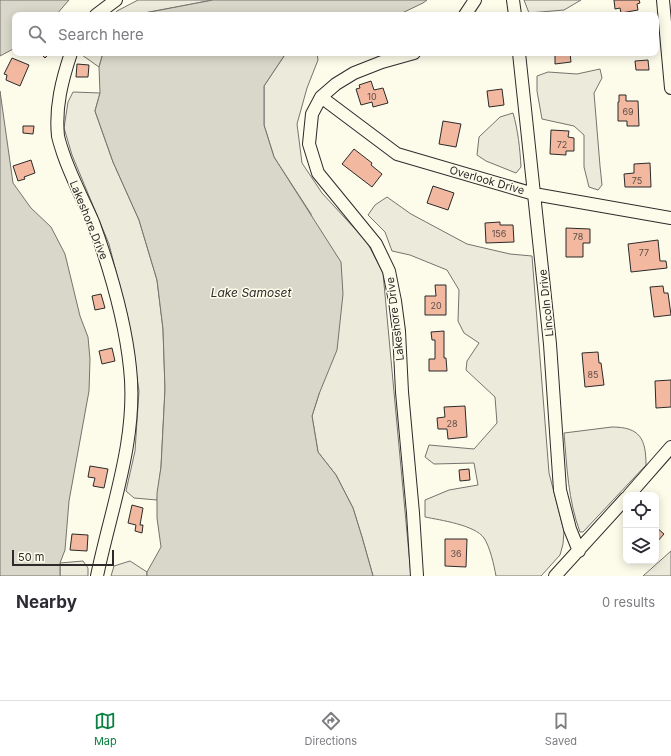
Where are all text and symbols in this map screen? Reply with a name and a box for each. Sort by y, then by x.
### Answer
search box [12,12,659,56]
icon: search [26,23,48,45]
text: Search here [58,25,144,44]
house number: 10 [367,91,377,102]
house number: 69 [622,106,634,117]
house number: 72 [557,139,567,150]
street label: Overlook Drive [448,163,526,197]
house number: 75 [632,175,642,186]
street label: Lakeshore Drive [67,178,111,262]
house number: 156 [492,228,507,239]
house number: 78 [573,231,584,242]
house number: 77 [639,247,649,258]
street label: Lincoln Drive [535,269,557,337]
street label: Lakeshore Drive [383,276,407,362]
water label: Lake Samoset [211,285,292,300]
house number: 20 [430,300,442,311]
house number: 85 [587,369,599,380]
house number: 28 [446,418,458,429]
map controls [623,492,659,564]
button: locate [623,492,659,528]
button: layers [623,528,659,564]
scale bar [12,548,114,567]
house number: 36 [450,548,462,559]
text: 50 m [18,550,44,564]
text: Nearby [16,592,77,612]
text: 0 results [602,594,655,610]
tab: Map [94,710,117,748]
tab: Directions [305,710,357,748]
tab: Saved [545,710,577,748]

